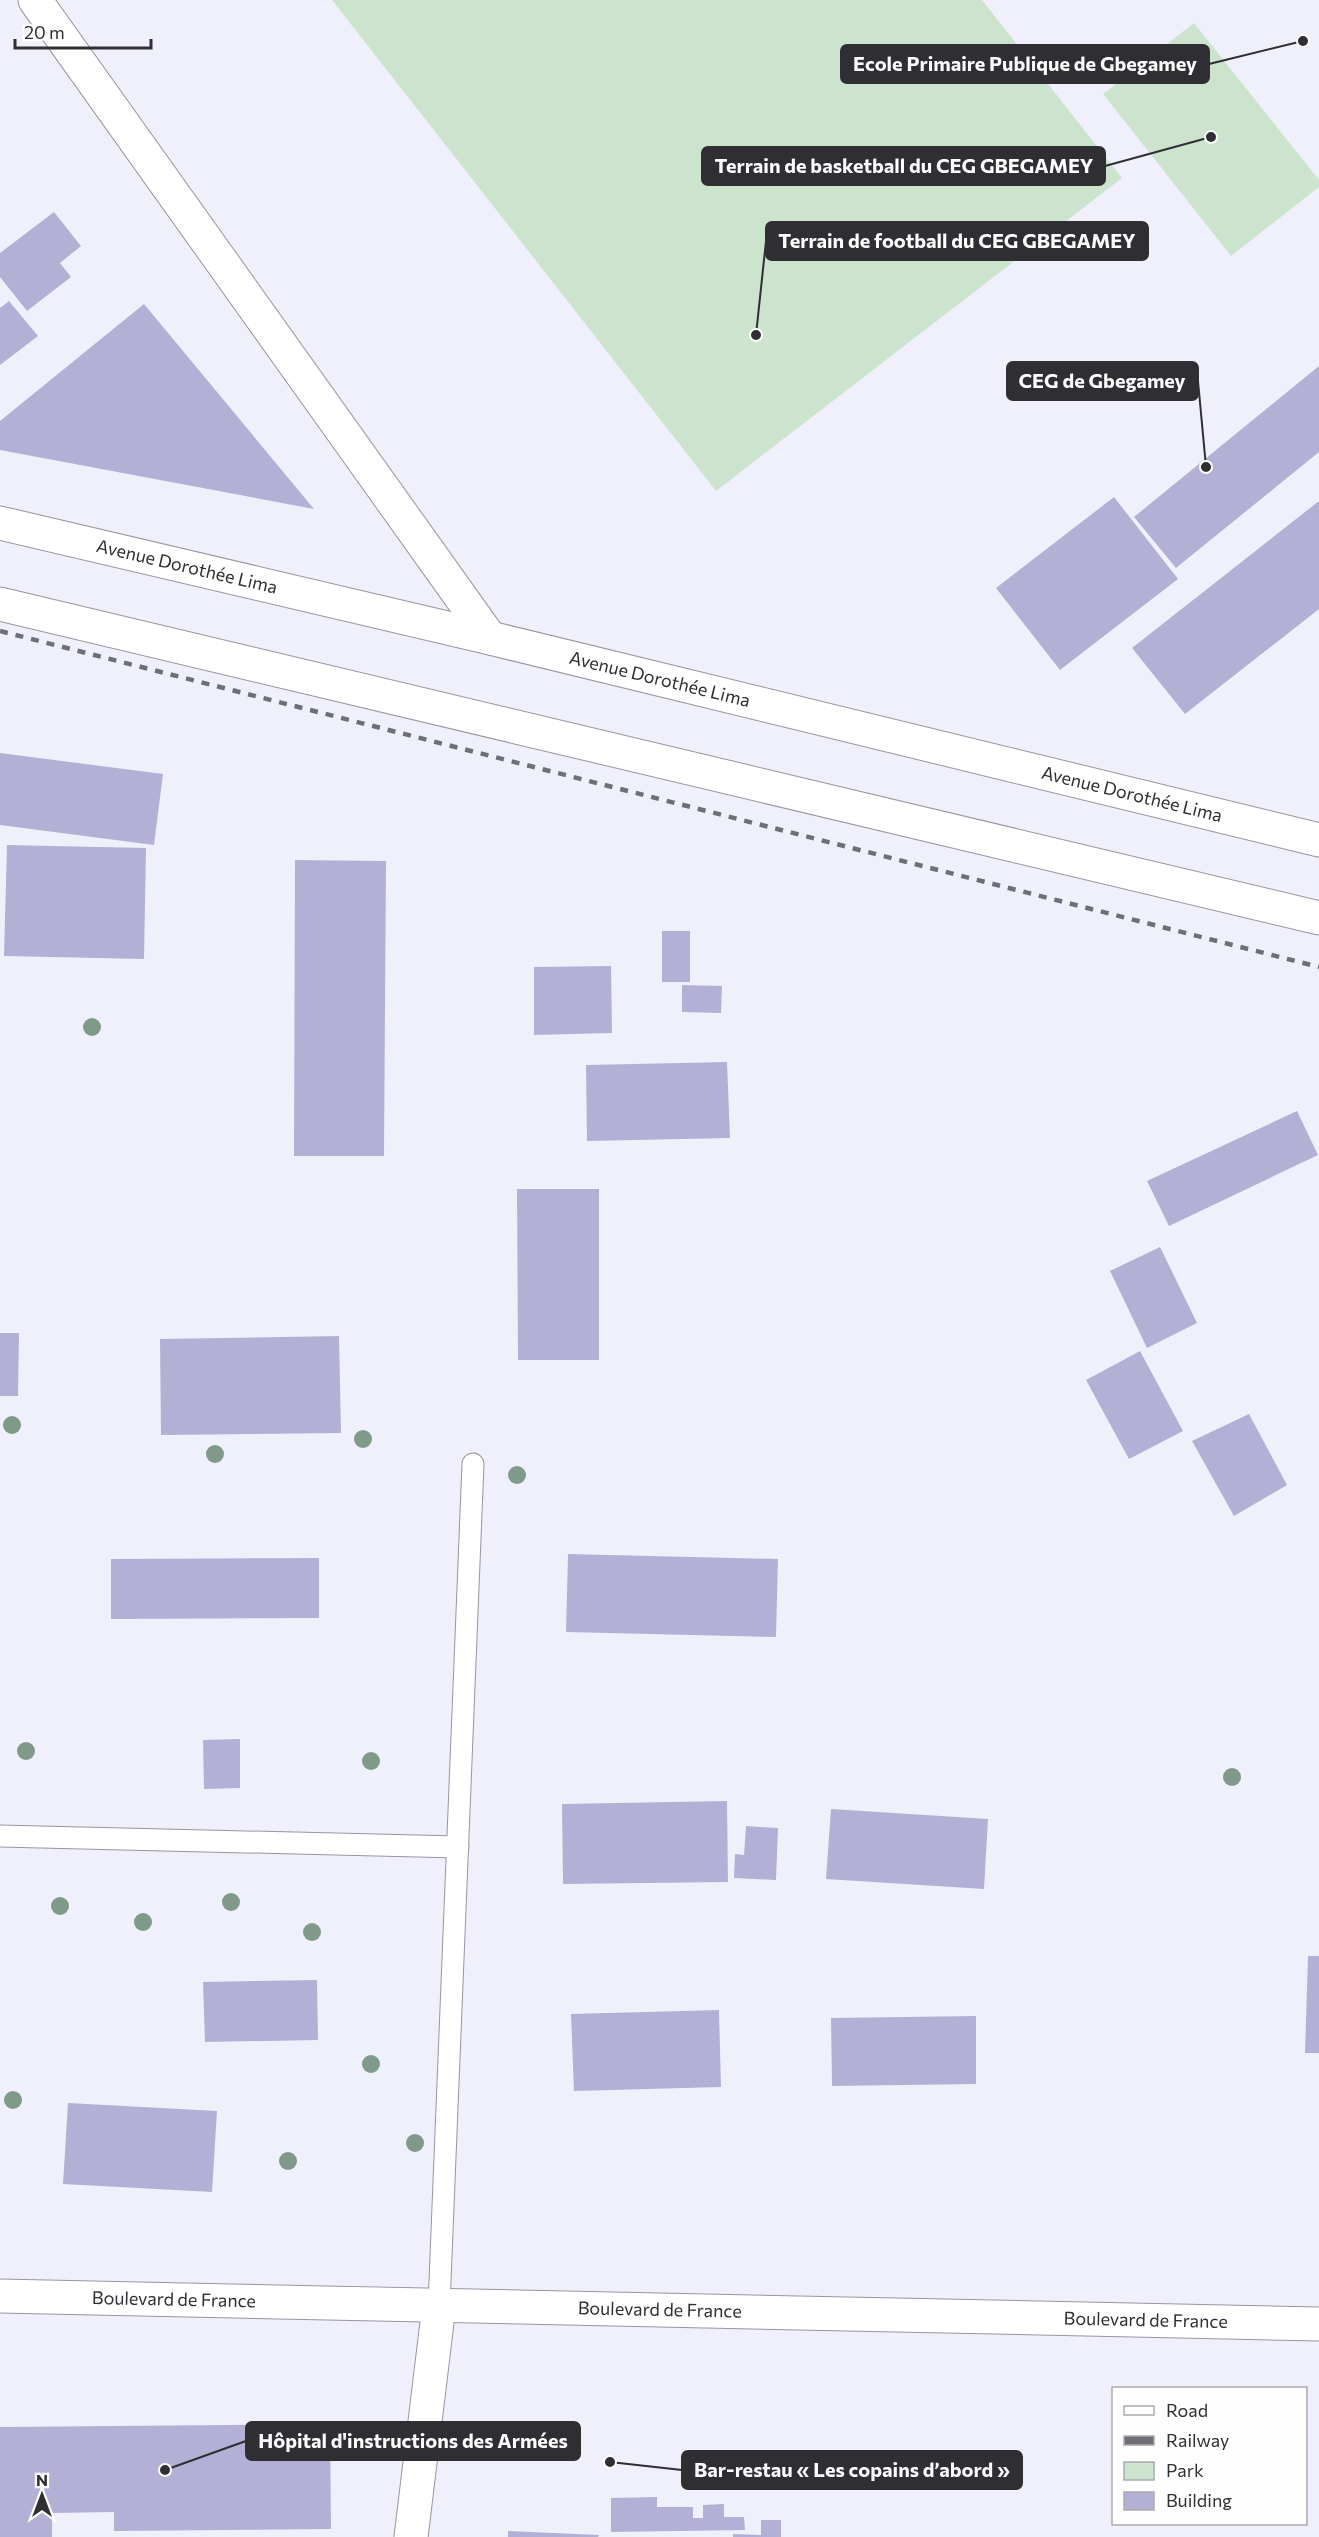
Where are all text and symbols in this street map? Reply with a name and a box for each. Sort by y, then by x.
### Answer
scale bar [15,12,152,50]
text: 20 m [24,21,65,43]
callout: Ecole Primaire Publique de Gbegamey [841,45,1209,83]
text: Ecole Primaire Publique de Gbegamey [853,51,1197,75]
callout: Terrain de basketball du CEG GBEGAMEY [702,147,1105,185]
text: Terrain de basketball du CEG GBEGAMEY [715,153,1094,177]
callout: Terrain de football du CEG GBEGAMEY [766,222,1148,260]
text: Terrain de football du CEG GBEGAMEY [778,228,1136,252]
callout: CEG de Gbegamey [1007,362,1198,400]
text: CEG de Gbegamey [1018,368,1186,392]
street label: Avenue Dorothée Lima [94,534,280,598]
street label: Avenue Dorothée Lima [567,646,753,711]
street label: Avenue Dorothée Lima [1040,761,1225,826]
street label: Boulevard de France [92,2286,256,2311]
street label: Boulevard de France [578,2296,742,2322]
street label: Boulevard de France [1063,2307,1228,2332]
legend [1112,2387,1307,2525]
text: Road [1166,2399,1208,2421]
callout: Hôpital d'instructions des Armées [246,2422,580,2460]
text: Hôpital d'instructions des Armées [258,2428,568,2452]
text: Railway [1166,2429,1229,2451]
callout: Bar-restau « Les copains d’abord » [682,2451,1022,2489]
text: Bar-restau « Les copains d’abord » [694,2457,1010,2481]
text: Park [1166,2459,1204,2481]
north arrow [12,2465,72,2525]
text: N [36,2470,48,2489]
text: Building [1166,2489,1232,2511]

